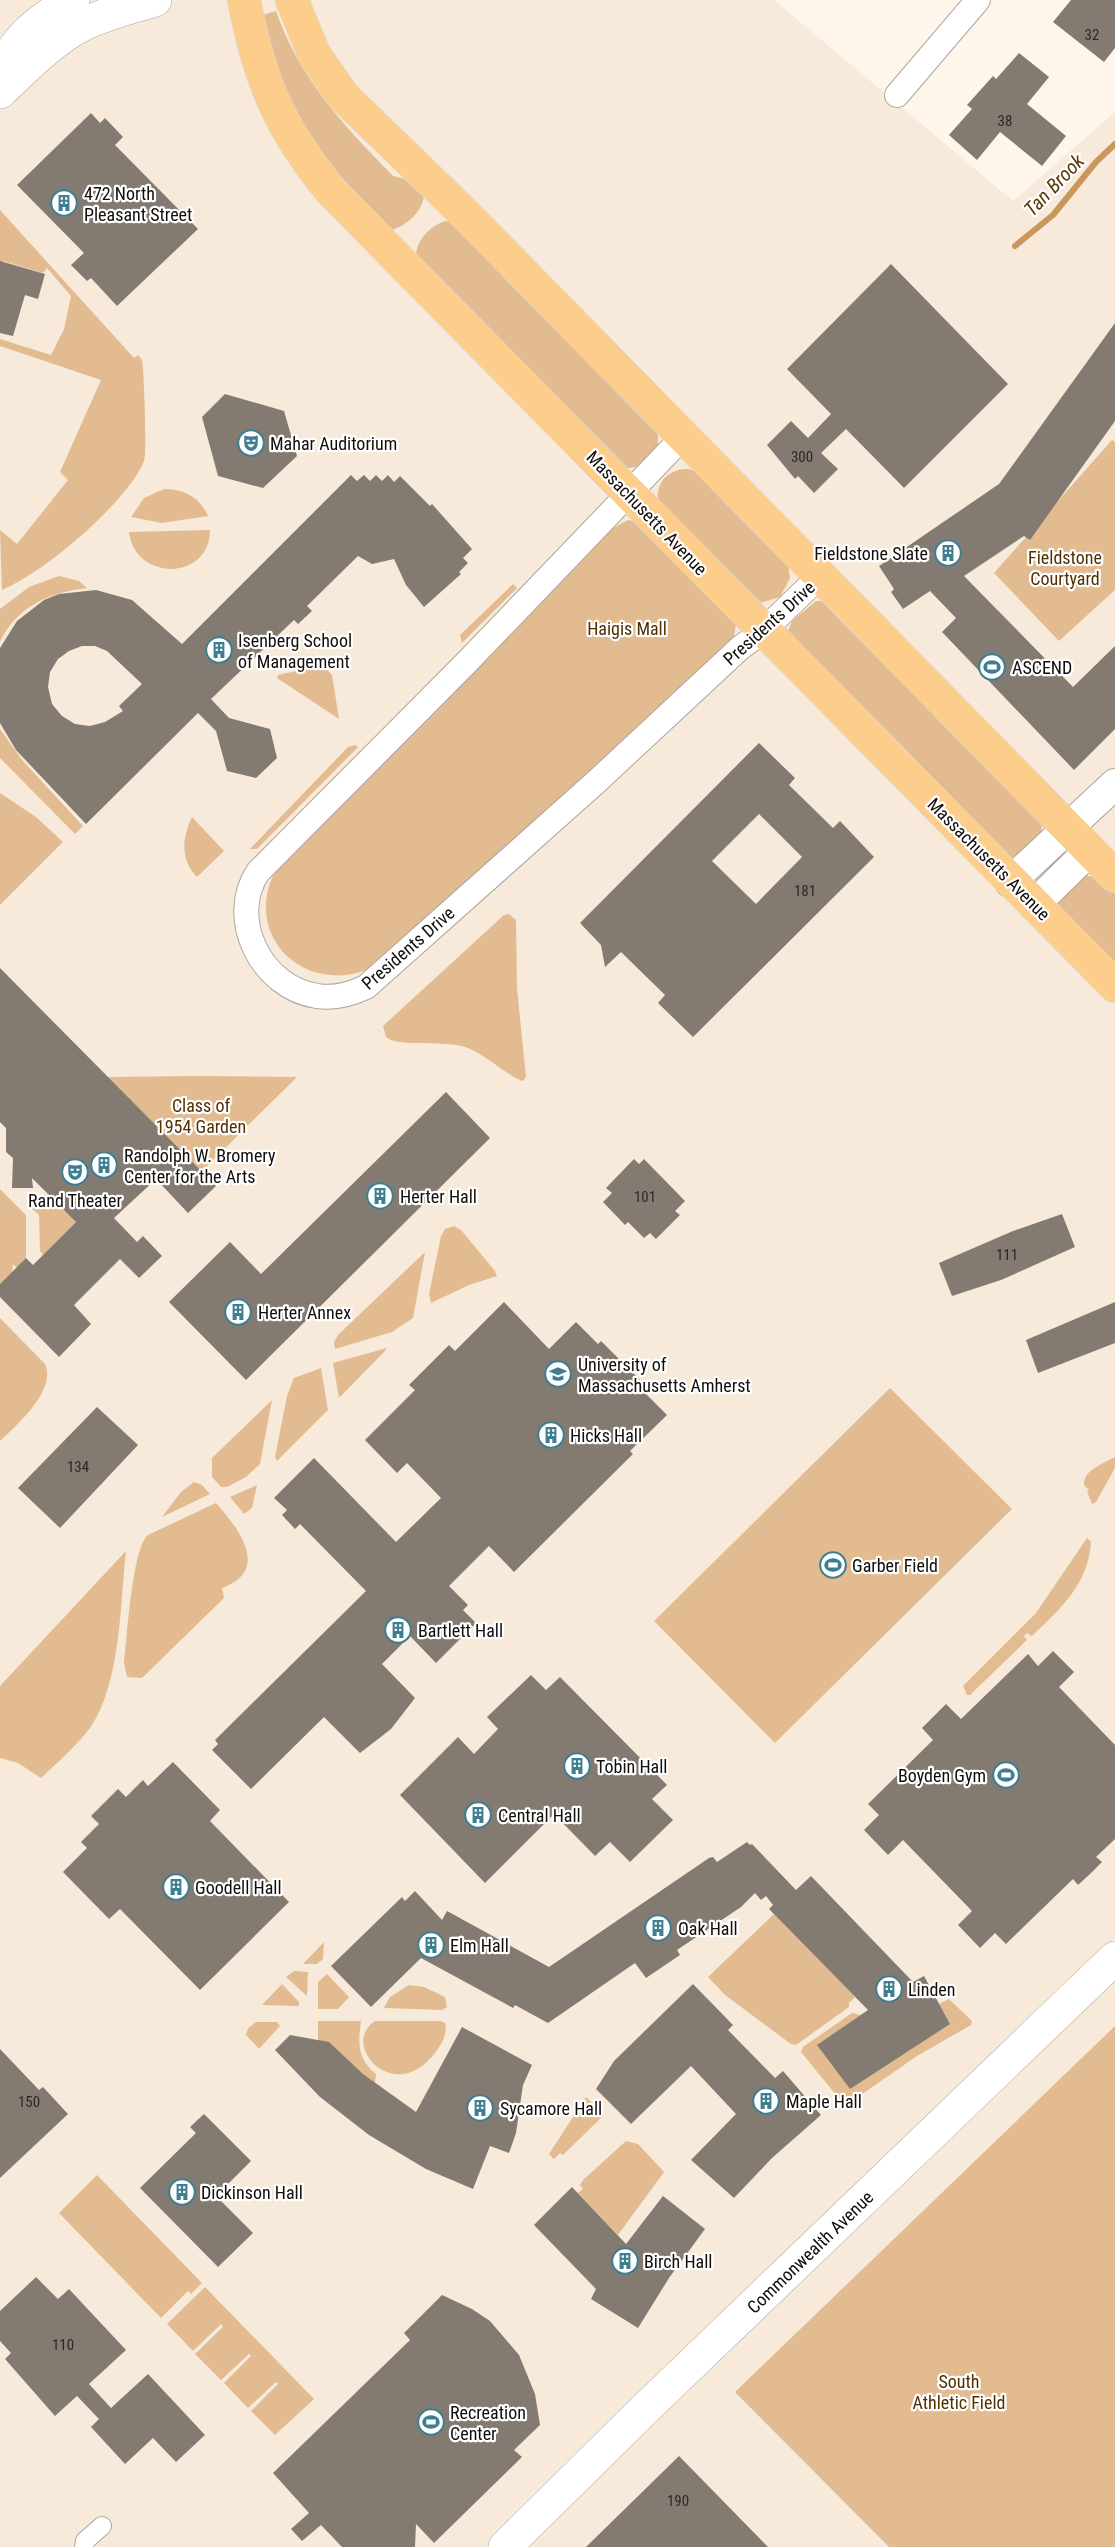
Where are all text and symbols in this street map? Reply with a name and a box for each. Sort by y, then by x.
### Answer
house number: 32 [1085,26,1099,44]
house number: 38 [998,112,1012,130]
water label: Tan Brook [1019,148,1090,221]
place label: 472 North Pleasant Street [84,183,192,225]
building icon: 472 North Pleasant Street [49,188,79,218]
theatre icon: Mahar Auditorium [236,428,266,458]
place label: Mahar Auditorium [270,433,397,454]
street label: Massachusetts Avenue [582,447,712,579]
house number: 300 [791,448,813,466]
building icon: Fieldstone Slate [933,538,963,568]
place label: Fieldstone Slate [814,543,928,564]
park label: Fieldstone Courtyard [1028,547,1102,589]
street label: Presidents Drive [719,576,819,670]
park label: Haigis Mall [587,618,667,639]
place label: Isenberg School of Management [238,630,352,672]
building icon: Isenberg School of Management [204,635,234,665]
sports icon: ASCEND [977,652,1007,682]
place label: ASCEND [1012,657,1072,678]
street label: Massachusetts Avenue [923,793,1055,925]
house number: 181 [794,882,816,900]
street label: Presidents Drive [357,902,459,994]
park label: Class of 1954 Garden [156,1095,246,1137]
place label: Randolph W. Bromery Center for the Arts [124,1145,276,1187]
building icon: Randolph W. Bromery Center for the Arts [89,1150,119,1180]
theatre icon: Rand Theater [60,1157,90,1187]
building icon: Herter Hall [365,1181,395,1211]
place label: Herter Hall [400,1186,477,1207]
house number: 101 [634,1188,656,1206]
place label: Rand Theater [28,1190,122,1211]
house number: 111 [996,1246,1018,1264]
building icon: Herter Annex [223,1297,253,1327]
place label: Herter Annex [258,1302,351,1323]
place label: University of Massachusetts Amherst [578,1354,751,1396]
school or university icon: University of Massachusetts Amherst [543,1359,573,1389]
building icon: Hicks Hall [536,1420,566,1450]
place label: Hicks Hall [570,1425,642,1446]
house number: 134 [67,1458,89,1476]
sports icon: Garber Field [818,1550,848,1580]
place label: Garber Field [852,1555,938,1576]
building icon: Bartlett Hall [383,1615,413,1645]
place label: Bartlett Hall [418,1620,503,1641]
building icon: Tobin Hall [562,1751,592,1781]
place label: Tobin Hall [596,1756,667,1777]
sports icon: Boyden Gym [991,1760,1021,1790]
place label: Boyden Gym [898,1765,986,1786]
building icon: Central Hall [463,1800,493,1830]
place label: Central Hall [498,1805,581,1826]
building icon: Goodell Hall [161,1872,191,1902]
place label: Goodell Hall [195,1877,282,1898]
building icon: Oak Hall [643,1913,673,1943]
place label: Oak Hall [678,1918,738,1939]
building icon: Elm Hall [416,1930,446,1960]
place label: Elm Hall [450,1935,509,1956]
building icon: Linden [874,1974,904,2004]
place label: Linden [908,1979,956,2000]
building icon: Maple Hall [751,2086,781,2116]
place label: Maple Hall [786,2091,862,2112]
house number: 150 [18,2093,40,2111]
building icon: Sycamore Hall [465,2093,495,2123]
place label: Sycamore Hall [500,2098,602,2119]
building icon: Dickinson Hall [167,2177,197,2207]
place label: Dickinson Hall [201,2182,303,2203]
street label: Commonwealth Avenue [743,2186,877,2318]
building icon: Birch Hall [610,2246,640,2276]
place label: Birch Hall [644,2251,712,2272]
house number: 110 [52,2336,74,2354]
park label: South Athletic Field [912,2371,1006,2413]
place label: Recreation Center [450,2402,526,2444]
sports icon: Recreation Center [416,2407,446,2437]
house number: 190 [667,2492,689,2510]

